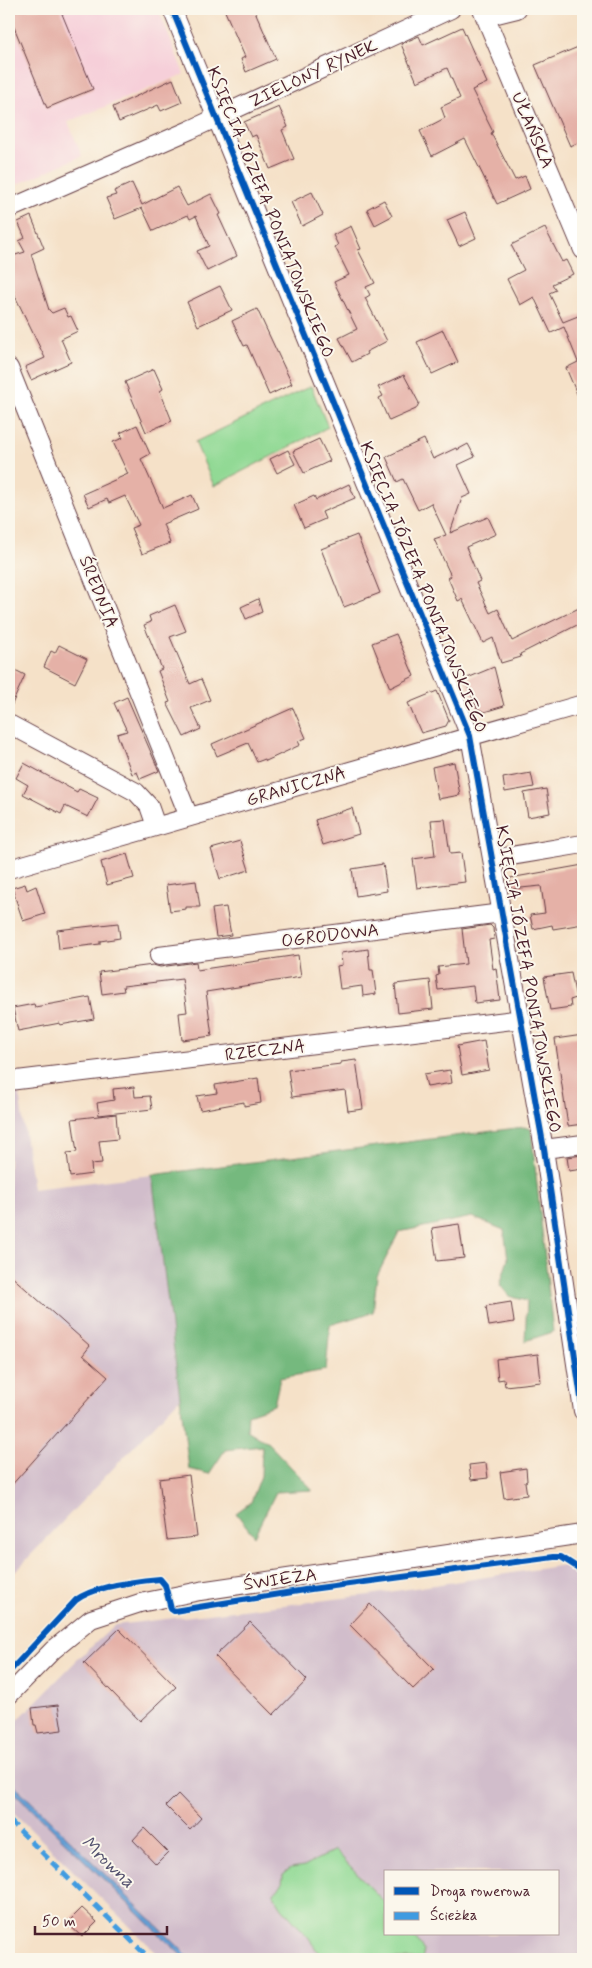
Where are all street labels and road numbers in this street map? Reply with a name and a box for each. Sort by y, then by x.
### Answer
street label: ZIELONY RYNEK [245,34,382,114]
street label: KSIĘCIA JÓZEFA PONIATOWSKIEGO [201,63,340,362]
street label: UŁAŃSKA [505,88,559,172]
street label: KSIĘCIA JÓZEFA PONIATOWSKIEGO [354,438,493,737]
street label: ŚREDNIA [73,552,124,632]
street label: GRANICZNA [244,761,349,813]
street label: KSIĘCIA JÓZEFA PONIATOWSKIEGO [489,823,567,1135]
street label: OGRODOWA [280,918,380,954]
street label: RZECZNA [224,1034,307,1068]
street label: ŚWIEŻA [242,1563,318,1597]

